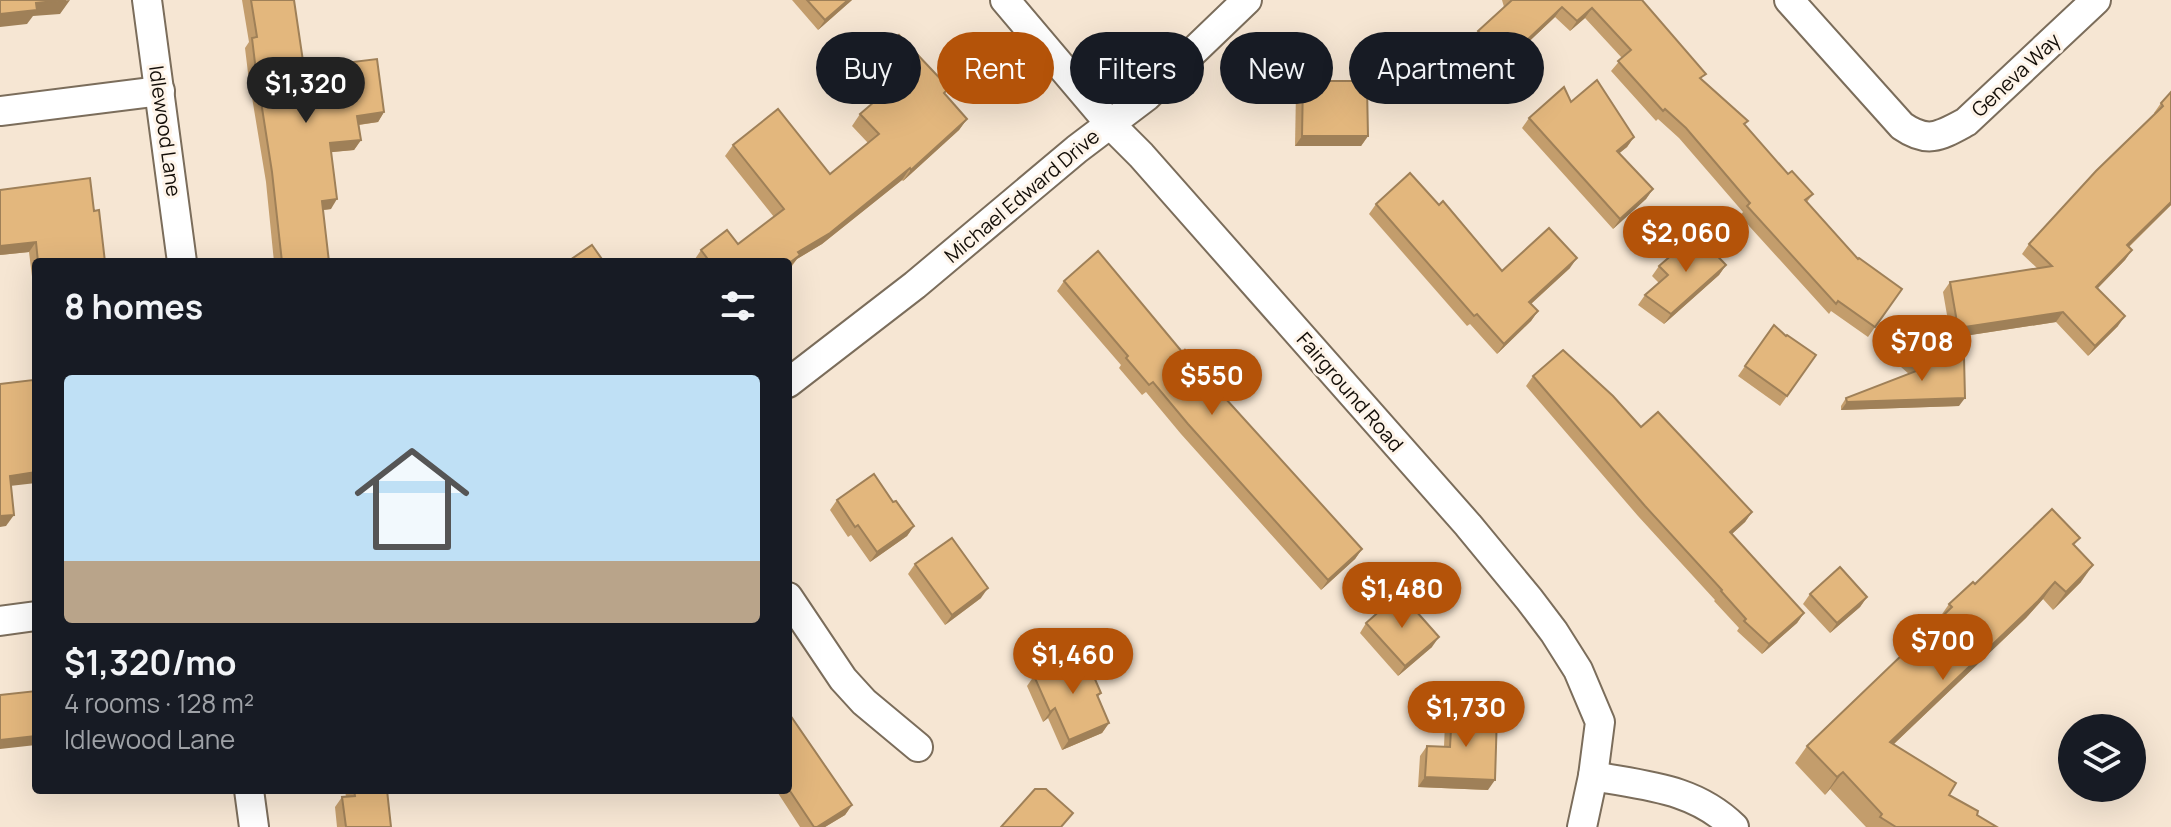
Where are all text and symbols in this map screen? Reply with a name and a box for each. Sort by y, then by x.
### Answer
street label: Geneva Way [1965,26,2066,123]
chip: Buy [816,32,921,104]
chip: Rent [937,32,1054,104]
chip: Filters [1070,32,1204,104]
chip: New [1220,32,1333,104]
chip: Apartment [1349,32,1544,104]
pin: $1,320 [241,57,371,125]
street label: Idlewood Lane [143,64,188,198]
text: $1,320 [265,65,347,101]
street label: Michael Edward Drive [938,123,1105,269]
pin: $2,060 [1621,206,1751,274]
text: $2,060 [1641,214,1731,250]
text: 8 homes [64,283,203,329]
icon: filters [716,284,760,328]
pin: $708 [1875,315,1969,383]
text: $708 [1890,323,1954,359]
street label: Fairground Road [1291,326,1410,457]
pin: $550 [1165,349,1259,417]
text: $550 [1180,357,1244,393]
icon: home [340,427,484,571]
pin: $1,480 [1337,562,1467,630]
text: $1,480 [1360,570,1444,606]
pin: $700 [1896,614,1990,682]
text: $700 [1911,622,1975,658]
pin: $1,460 [1008,628,1138,696]
text: $1,460 [1031,636,1115,672]
text: $1,320/mo [64,639,237,685]
pin: $1,730 [1401,681,1531,749]
text: 4 rooms · 128 m² [64,685,254,721]
text: $1,730 [1426,689,1506,725]
map controls [2058,714,2146,802]
button: layers [2058,714,2146,802]
text: Idlewood Lane [64,721,235,757]

